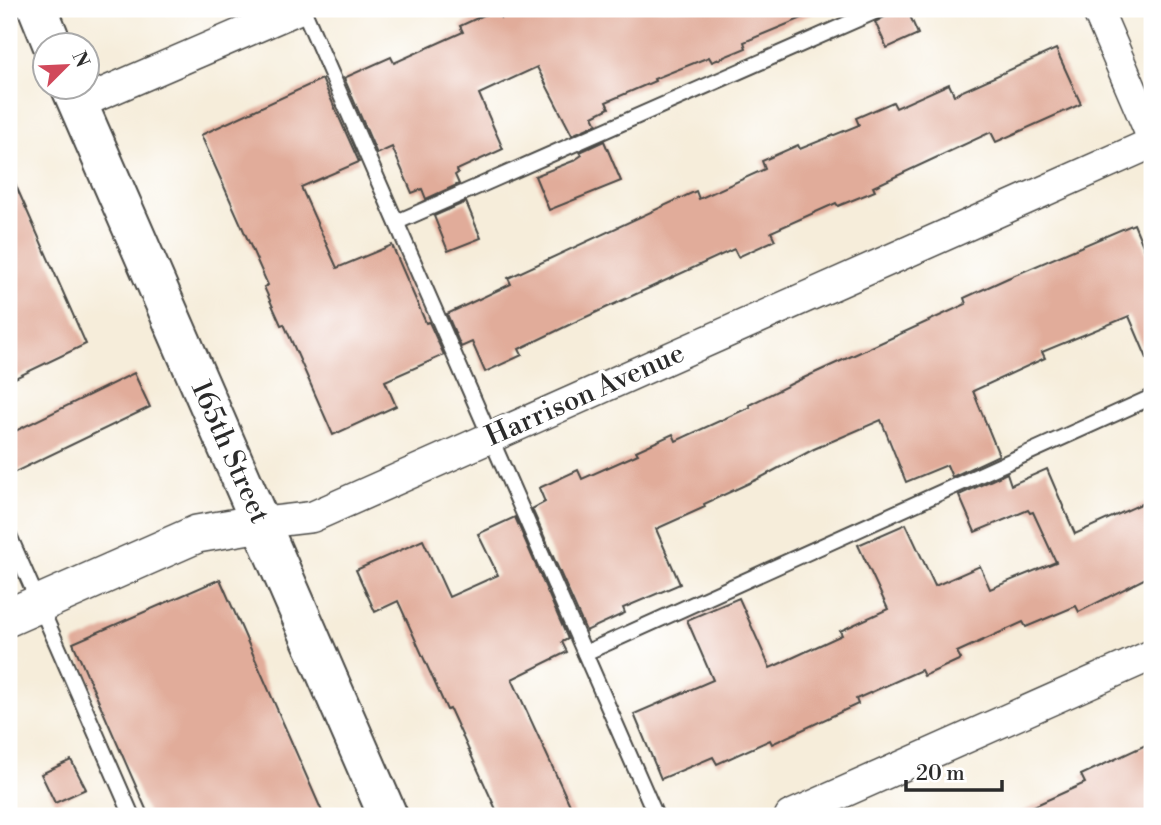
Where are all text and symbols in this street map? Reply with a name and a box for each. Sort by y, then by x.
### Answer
north arrow [32,32,102,102]
text: N [67,48,95,71]
street label: Harrison Avenue [480,336,690,454]
street label: 165th Street [183,375,277,529]
scale bar [906,748,1002,792]
text: 20 m [916,761,965,787]

